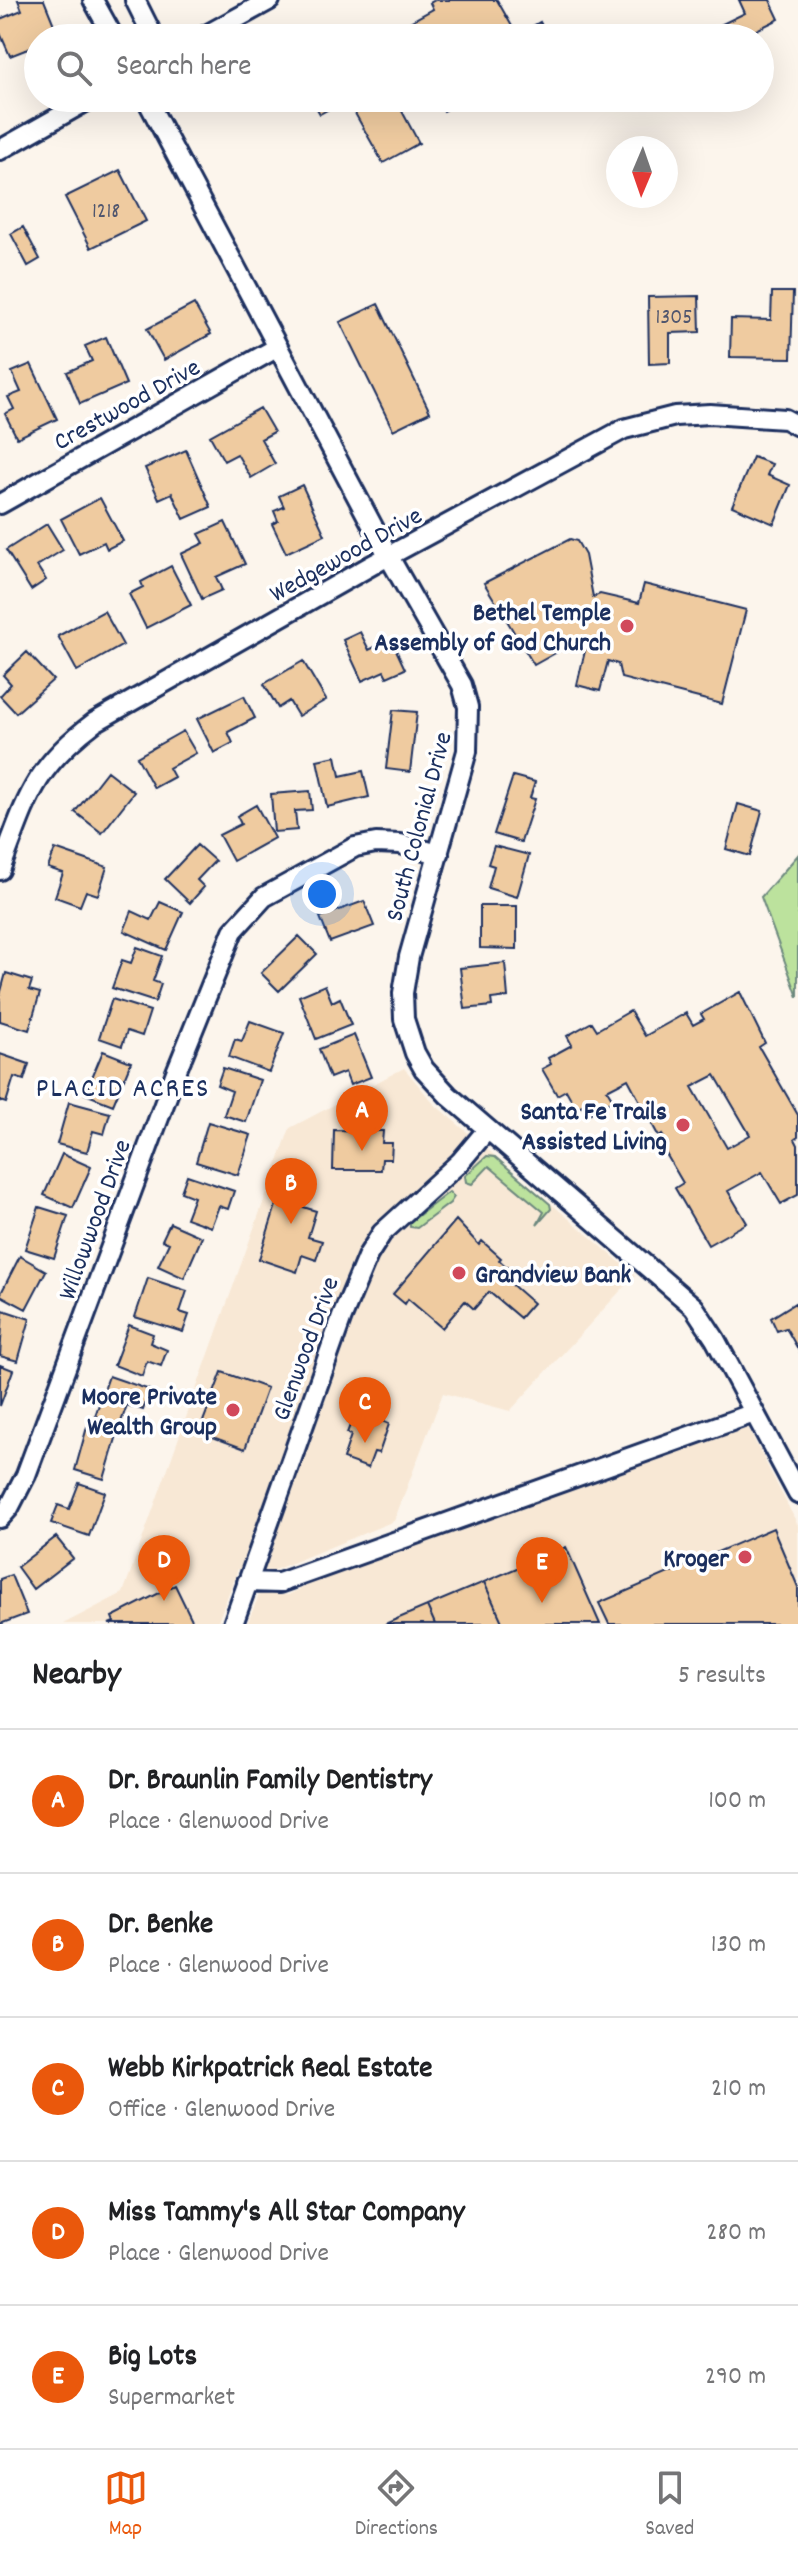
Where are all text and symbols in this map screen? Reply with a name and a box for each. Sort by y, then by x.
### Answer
search box [24,24,774,112]
icon: search [52,46,96,90]
text: Search here [116,47,252,90]
north arrow [606,136,678,208]
house number: 1218 [92,197,120,228]
house number: 1305 [656,303,692,334]
street label: Crestwood Drive [48,350,208,462]
street label: Wedgewood Drive [264,499,430,613]
place label: Bethel Temple Assembly of God Church [374,596,611,663]
marker: Bethel Temple Assembly of God Church [618,617,636,635]
street label: South Colonial Drive [377,728,463,926]
your location [302,874,342,914]
district label: PLACID ACRES [36,1071,210,1111]
pin: A [336,1085,388,1151]
place label: Santa Fe Trails Assisted Living [520,1095,667,1162]
marker: Santa Fe Trails Assisted Living [674,1116,692,1134]
street label: Willowwood Drive [50,1135,142,1306]
pin: B [265,1158,317,1224]
place label: Grandview Bank [475,1258,631,1295]
marker: Grandview Bank [450,1264,468,1282]
street label: Glenwood Drive [264,1272,350,1426]
pin: C [339,1377,391,1443]
place label: Moore Private Wealth Group [81,1380,217,1447]
marker: Moore Private Wealth Group [224,1401,242,1419]
pin: D [138,1535,190,1601]
pin: E [516,1537,568,1603]
place label: Kroger [663,1542,729,1579]
marker: Kroger [736,1548,754,1566]
text: Nearby [32,1652,121,1701]
text: 5 results [678,1658,766,1695]
text: Dr. Braunlin Family Dentistry [108,1761,432,1804]
text: A [51,1783,65,1820]
text: 100 m [708,1783,766,1820]
text: Place · Glenwood Drive [108,1804,329,1841]
text: Dr. Benke [108,1905,213,1948]
text: B [52,1927,64,1964]
text: 130 m [711,1927,766,1964]
text: Place · Glenwood Drive [108,1948,329,1985]
text: Webb Kirkpatrick Real Estate [108,2049,432,2092]
text: C [52,2071,64,2108]
text: 210 m [711,2071,766,2108]
text: Office · Glenwood Drive [108,2092,335,2129]
text: Miss Tammy's All Star Company [108,2193,465,2236]
text: D [51,2215,65,2252]
text: 280 m [706,2215,766,2252]
text: Place · Glenwood Drive [108,2236,329,2273]
text: Big Lots [108,2337,197,2380]
text: E [52,2359,64,2396]
text: 290 m [705,2359,766,2396]
text: Supermarket [108,2380,235,2417]
tab: Map [104,2466,148,2545]
tab: Directions [355,2466,438,2545]
tab: Saved [645,2466,694,2545]

